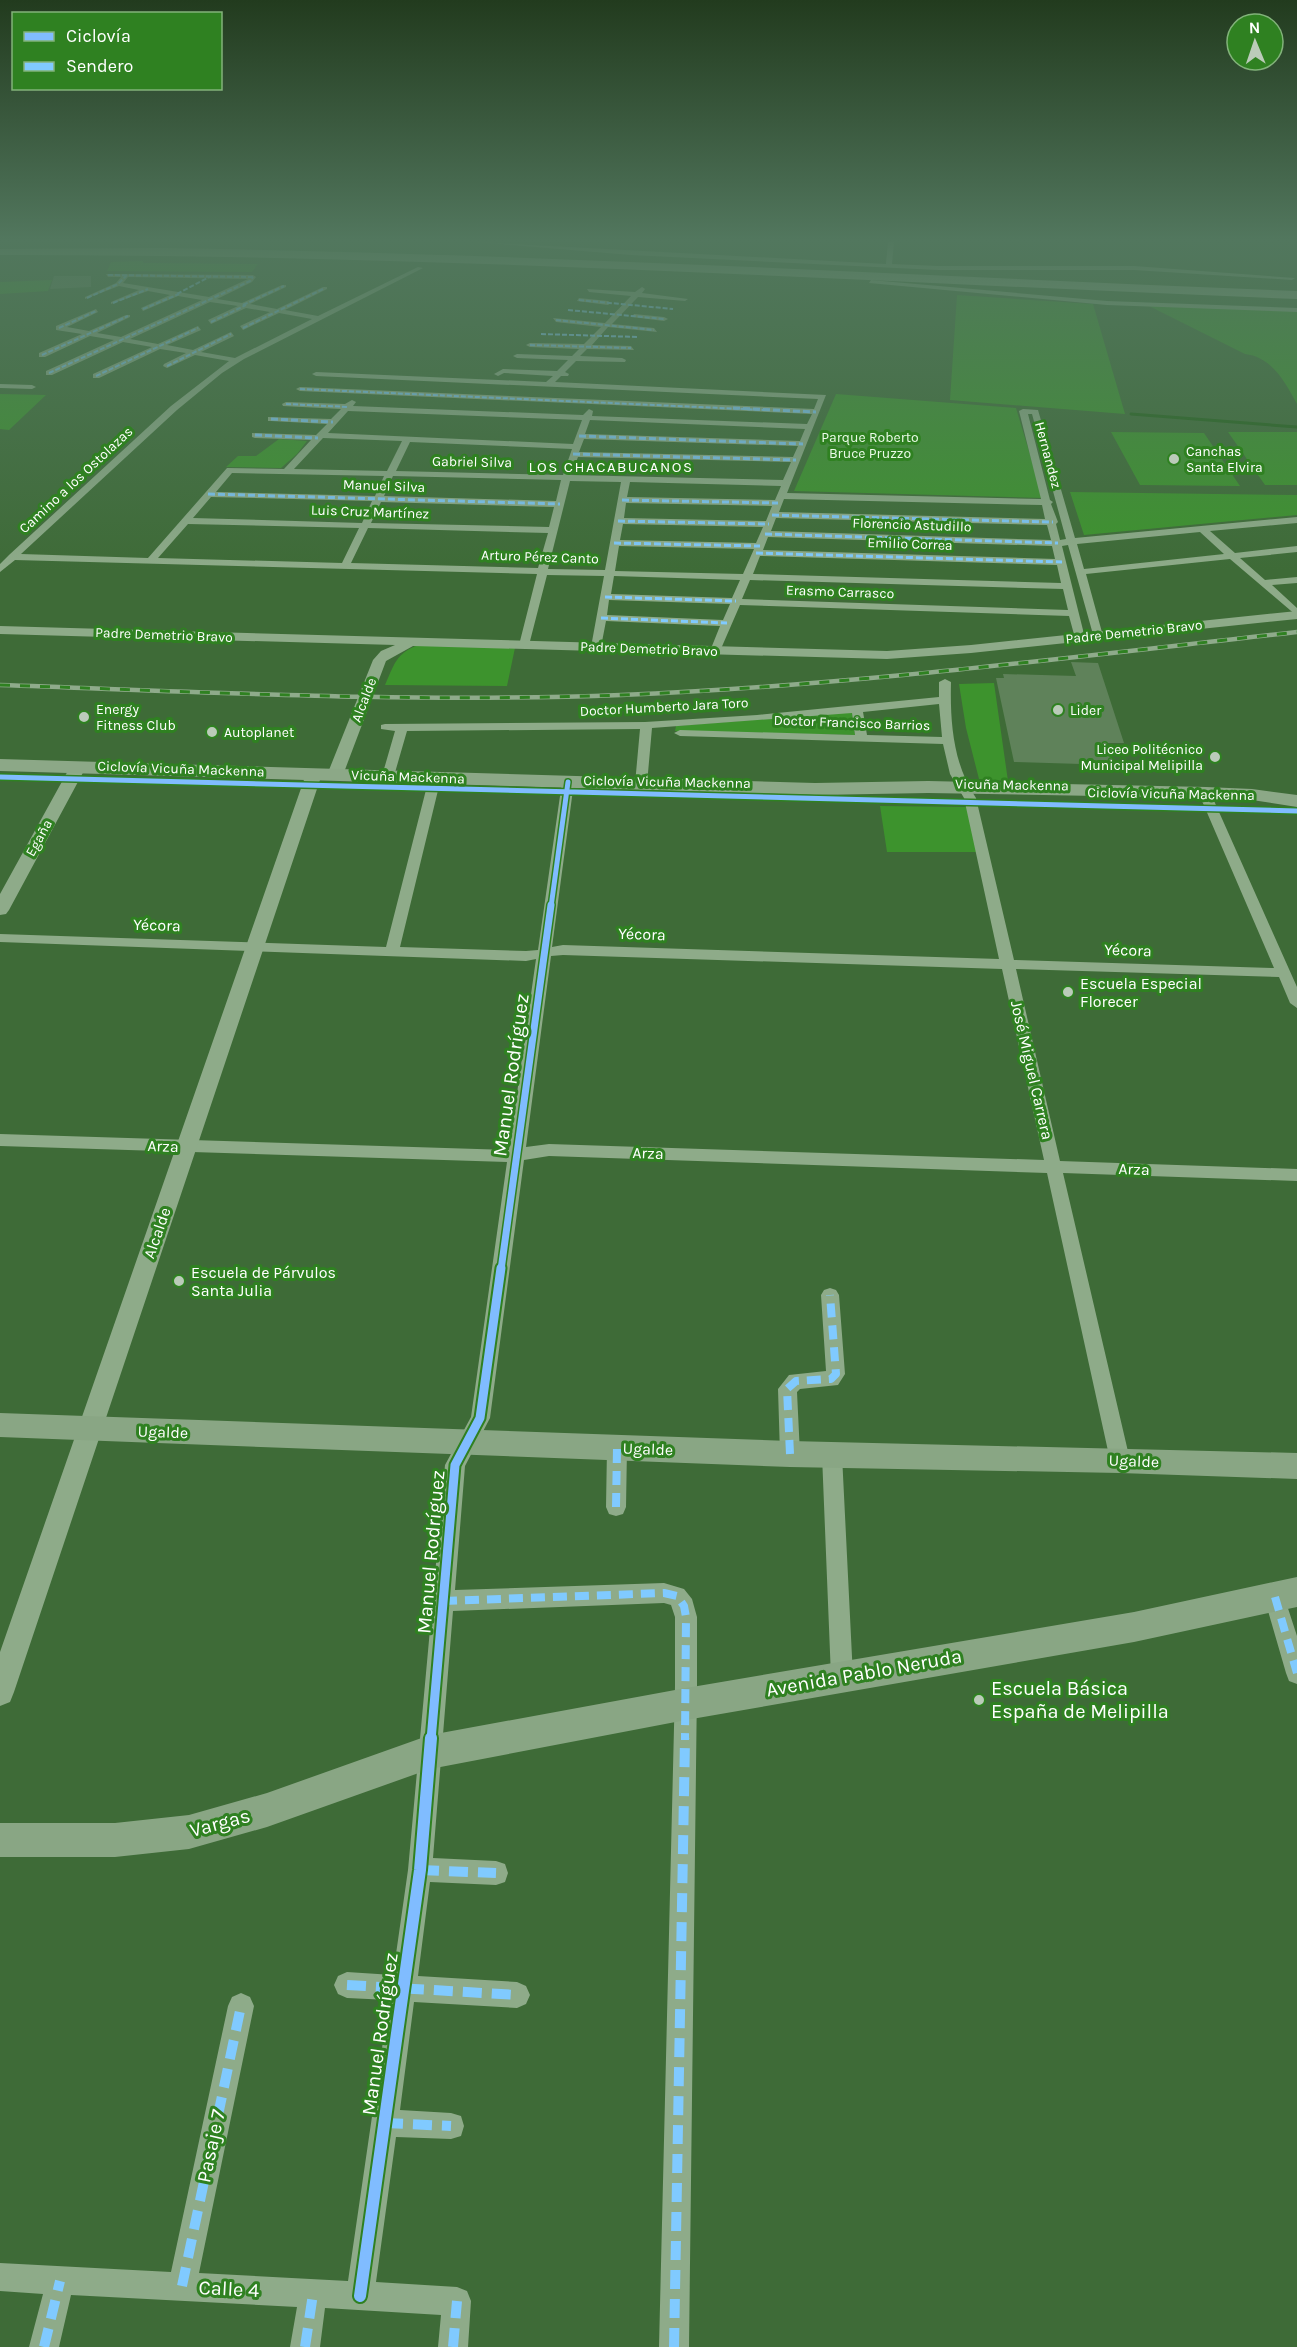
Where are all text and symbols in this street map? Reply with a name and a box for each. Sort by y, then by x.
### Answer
legend [12,12,222,90]
north arrow [1225,12,1285,72]
text: N [1248,18,1261,37]
text: Ciclovía [66,25,131,47]
text: Sendero [66,55,133,77]
street label: Hernandez [1031,420,1065,490]
street label: Camino a los Ostolazas [16,423,136,537]
park label: Parque Roberto Bruce Pruzzo [821,429,919,462]
place label: Canchas Santa Elvira [1186,443,1263,476]
marker: Canchas Santa Elvira [1167,452,1181,466]
street label: Gabriel Silva [432,453,512,471]
district label: LOS CHACABUCANOS [529,458,693,476]
street label: Manuel Silva [343,476,425,496]
street label: Luis Cruz Martínez [311,501,429,523]
street label: Florencio Astudillo [852,514,972,536]
street label: Emilio Correa [867,534,953,554]
street label: Arturo Pérez Canto [481,546,599,568]
street label: Erasmo Carrasco [786,582,894,602]
street label: Padre Demetrio Bravo [1065,616,1203,648]
street label: Padre Demetrio Bravo [95,624,233,646]
street label: Padre Demetrio Bravo [580,638,718,660]
street label: Alcalde [348,675,380,725]
street label: Doctor Humberto Jara Toro [579,694,749,720]
place label: Energy Fitness Club [96,701,176,734]
place label: Lider [1070,702,1102,719]
marker: Lider [1051,703,1065,717]
marker: Energy Fitness Club [77,710,91,724]
street label: Doctor Francisco Barrios [773,712,931,734]
place label: Autoplanet [224,724,294,741]
marker: Autoplanet [205,725,219,739]
place label: Liceo Politécnico Municipal Melipilla [1080,741,1203,774]
marker: Liceo Politécnico Municipal Melipilla [1208,750,1222,764]
street label: Ciclovía Vicuña Mackenna [97,758,265,780]
street label: Vicuña Mackenna [351,767,465,787]
street label: Ciclovía Vicuña Mackenna [583,772,751,792]
street label: Vicuña Mackenna [955,776,1069,794]
street label: Ciclovía Vicuña Mackenna [1087,784,1255,804]
street label: Egaña [22,817,56,859]
street label: Yécora [133,915,181,935]
street label: Yécora [618,924,666,944]
street label: Yécora [1104,940,1152,960]
place label: Escuela Especial Florecer [1080,974,1202,1011]
marker: Escuela Especial Florecer [1061,985,1075,999]
street label: Manuel Rodríguez [488,992,534,1158]
street label: José Miguel Carrera [1007,999,1057,1141]
street label: Arza [147,1136,179,1156]
street label: Arza [632,1143,664,1163]
street label: Arza [1118,1159,1150,1179]
street label: Alcalde [139,1205,175,1261]
place label: Escuela de Párvulos Santa Julia [191,1263,336,1300]
marker: Escuela de Párvulos Santa Julia [172,1274,186,1288]
street label: Ugalde [137,1422,189,1442]
street label: Ugalde [622,1439,674,1459]
street label: Ugalde [1108,1451,1160,1471]
street label: Manuel Rodríguez [412,1469,450,1635]
street label: Avenida Pablo Neruda [764,1644,964,1702]
place label: Escuela Básica España de Melipilla [991,1677,1169,1723]
marker: Escuela Básica España de Melipilla [972,1693,986,1707]
street label: Vargas [187,1804,253,1842]
street label: Manuel Rodríguez [357,1951,403,2117]
street label: Pasaje 7 [192,2107,230,2185]
street label: Calle 4 [198,2276,260,2302]

